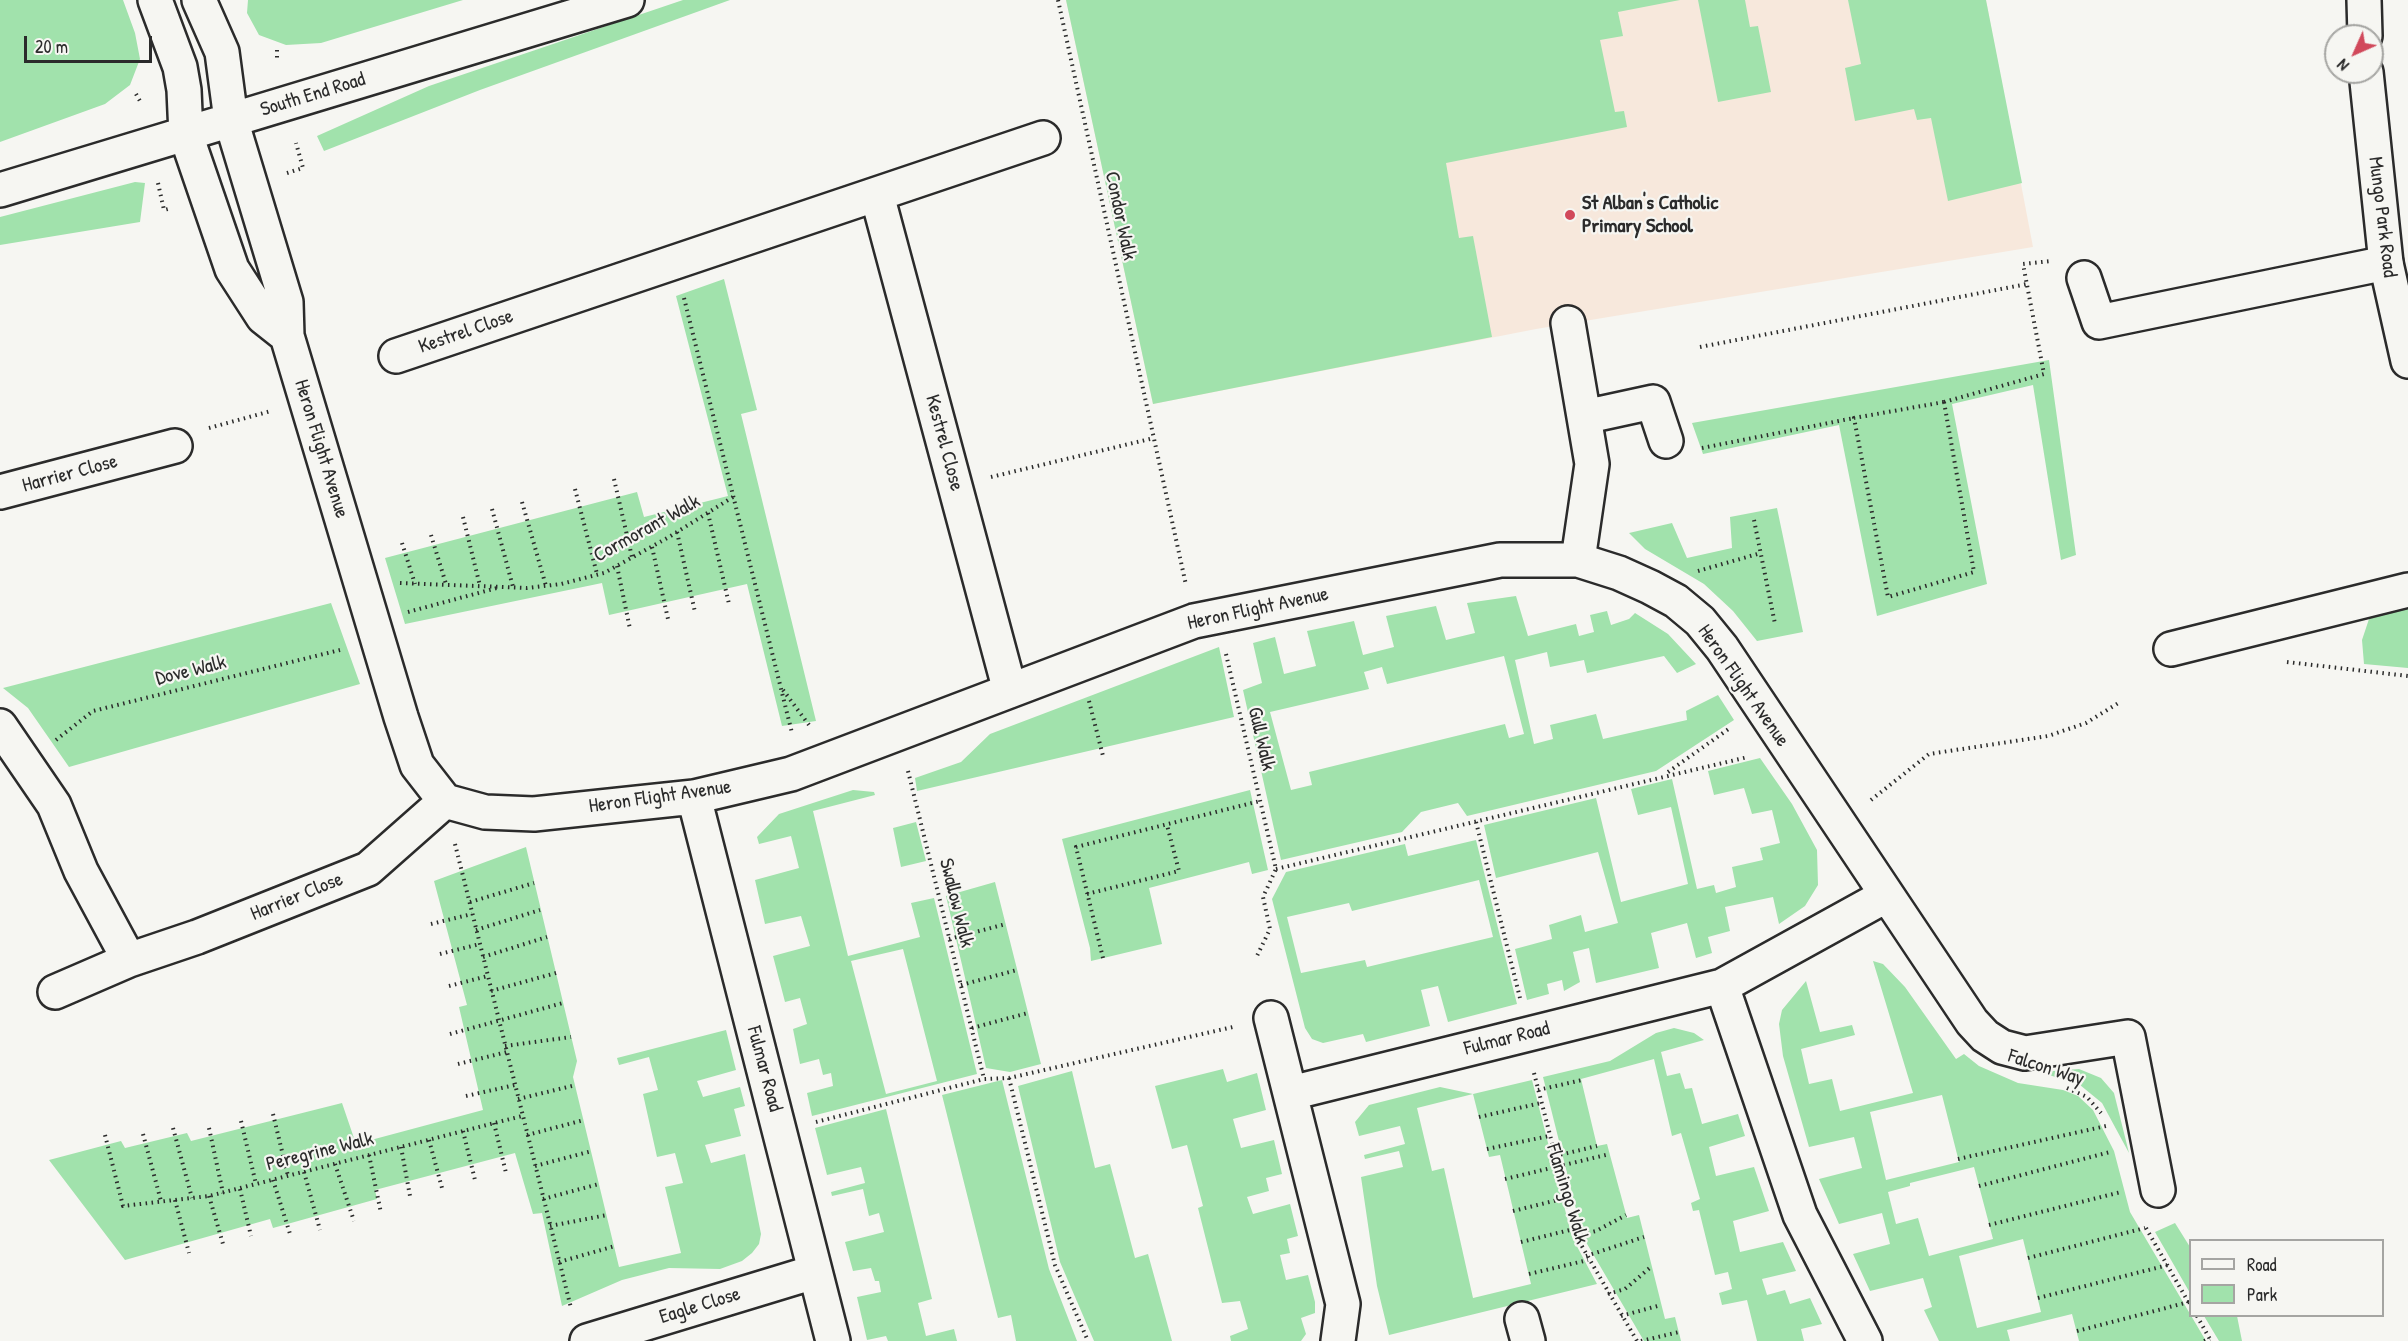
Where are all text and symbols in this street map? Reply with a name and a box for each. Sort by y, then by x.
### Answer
scale bar [27,24,154,62]
north arrow [2324,24,2384,84]
text: 20 m [35,34,68,59]
text: N [2332,55,2353,76]
street label: South End Road [258,68,368,122]
street label: Mungo Park Road [2363,155,2401,279]
street label: Condor Walk [1099,169,1141,263]
place label: St Alban's Catholic Primary School [1582,192,1718,239]
marker: St Alban's Catholic Primary School [1563,208,1577,222]
street label: Kestrel Close [415,305,517,359]
street label: Heron Flight Avenue [289,377,353,521]
street label: Kestrel Close [920,392,968,494]
street label: Harrier Close [20,450,120,498]
street label: Cormorant Walk [589,490,705,568]
street label: Heron Flight Avenue [1185,582,1331,636]
street label: Heron Flight Avenue [1692,620,1794,752]
street label: Dove Walk [153,651,229,691]
street label: Gull Walk [1242,705,1280,773]
street label: Heron Flight Avenue [587,775,733,819]
street label: Swallow Walk [933,856,979,950]
street label: Harrier Close [247,868,347,926]
street label: Fulmar Road [1462,1017,1552,1061]
street label: Fulmar Road [741,1024,787,1114]
street label: Falcon Way [2005,1044,2087,1092]
street label: Peregrine Walk [264,1127,376,1177]
street label: Flamingo Walk [1540,1141,1594,1247]
legend [2189,1239,2384,1317]
text: Road [2247,1252,2277,1277]
street label: Eagle Close [657,1282,743,1330]
text: Park [2247,1282,2277,1307]

